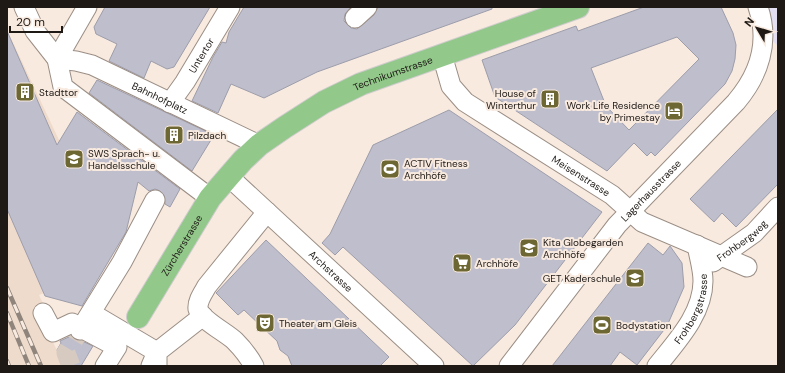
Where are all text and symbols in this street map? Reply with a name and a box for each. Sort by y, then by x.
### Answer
scale bar [10,8,62,34]
north arrow [737,8,777,48]
text: 20 m [16,14,45,30]
text: N [741,14,757,29]
street label: Untertor [186,35,217,76]
street label: Technikumstrasse [351,53,435,94]
street label: Bahnhofplatz [130,79,190,117]
building icon: Stadttor [14,81,36,103]
place label: Stadttor [39,86,78,99]
place label: House of Winterthur [486,87,537,112]
building icon: House of Winterthur [539,88,561,110]
place label: Work Life Residence by Primestay [566,99,660,124]
hotel icon: Work Life Residence by Primestay [663,100,685,122]
building icon: Pilzdach [163,124,185,146]
place label: Pilzdach [188,129,226,142]
place label: SWS Sprach- u. Handelsschule [88,147,160,172]
school or university icon: SWS Sprach- u. Handelsschule [63,148,85,170]
street label: Meisenstrasse [549,153,613,199]
place label: ACTIV Fitness Archhöfe [404,157,468,182]
street label: Lagerhausstrasse [618,157,684,224]
sports icon: ACTIV Fitness Archhöfe [379,158,401,180]
street label: Zürcherstrasse [158,212,206,278]
street label: Frohbergweg [714,217,770,264]
place label: Kita Globegarden Archhöfe [543,236,623,261]
school or university icon: Kita Globegarden Archhöfe [518,237,540,259]
street label: Archstrasse [306,248,356,295]
supermarket icon: Archhöfe [451,252,473,274]
place label: Archhöfe [476,257,519,270]
school or university icon: GET Kaderschule [624,267,646,289]
place label: GET Kaderschule [543,272,621,285]
street label: Frohbergstrasse [671,273,710,347]
theatre icon: Theater am Gleis [254,312,276,334]
sports icon: Bodystation [591,314,613,336]
place label: Theater am Gleis [279,317,357,330]
place label: Bodystation [616,319,672,332]

